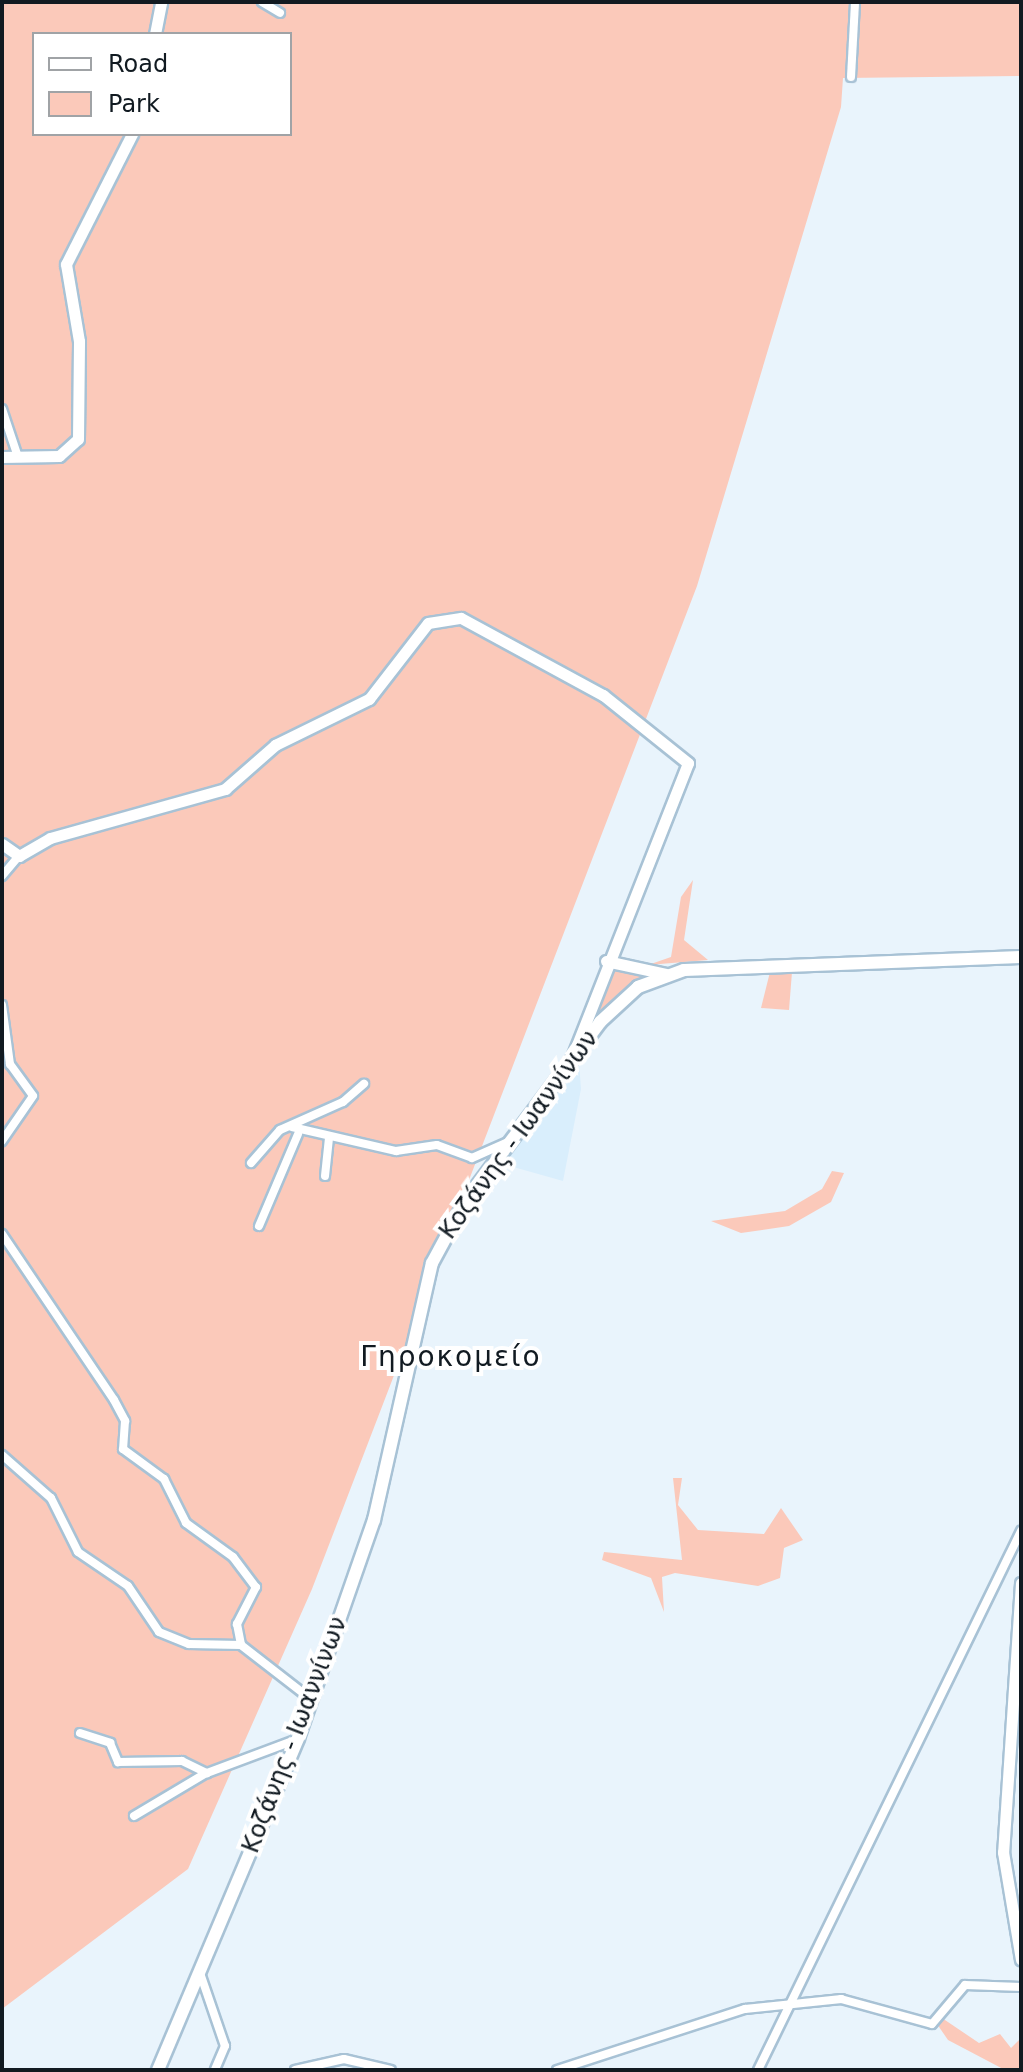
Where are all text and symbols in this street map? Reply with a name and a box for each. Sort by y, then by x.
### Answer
legend [32,32,292,136]
text: Road [108,50,168,78]
text: Park [108,90,160,118]
street label: Κοζάνης - Ιωαννίνων [434,1025,604,1245]
district label: Γηροκομείο [360,1340,542,1374]
street label: Κοζάνης - Ιωαννίνων [237,1613,353,1857]

